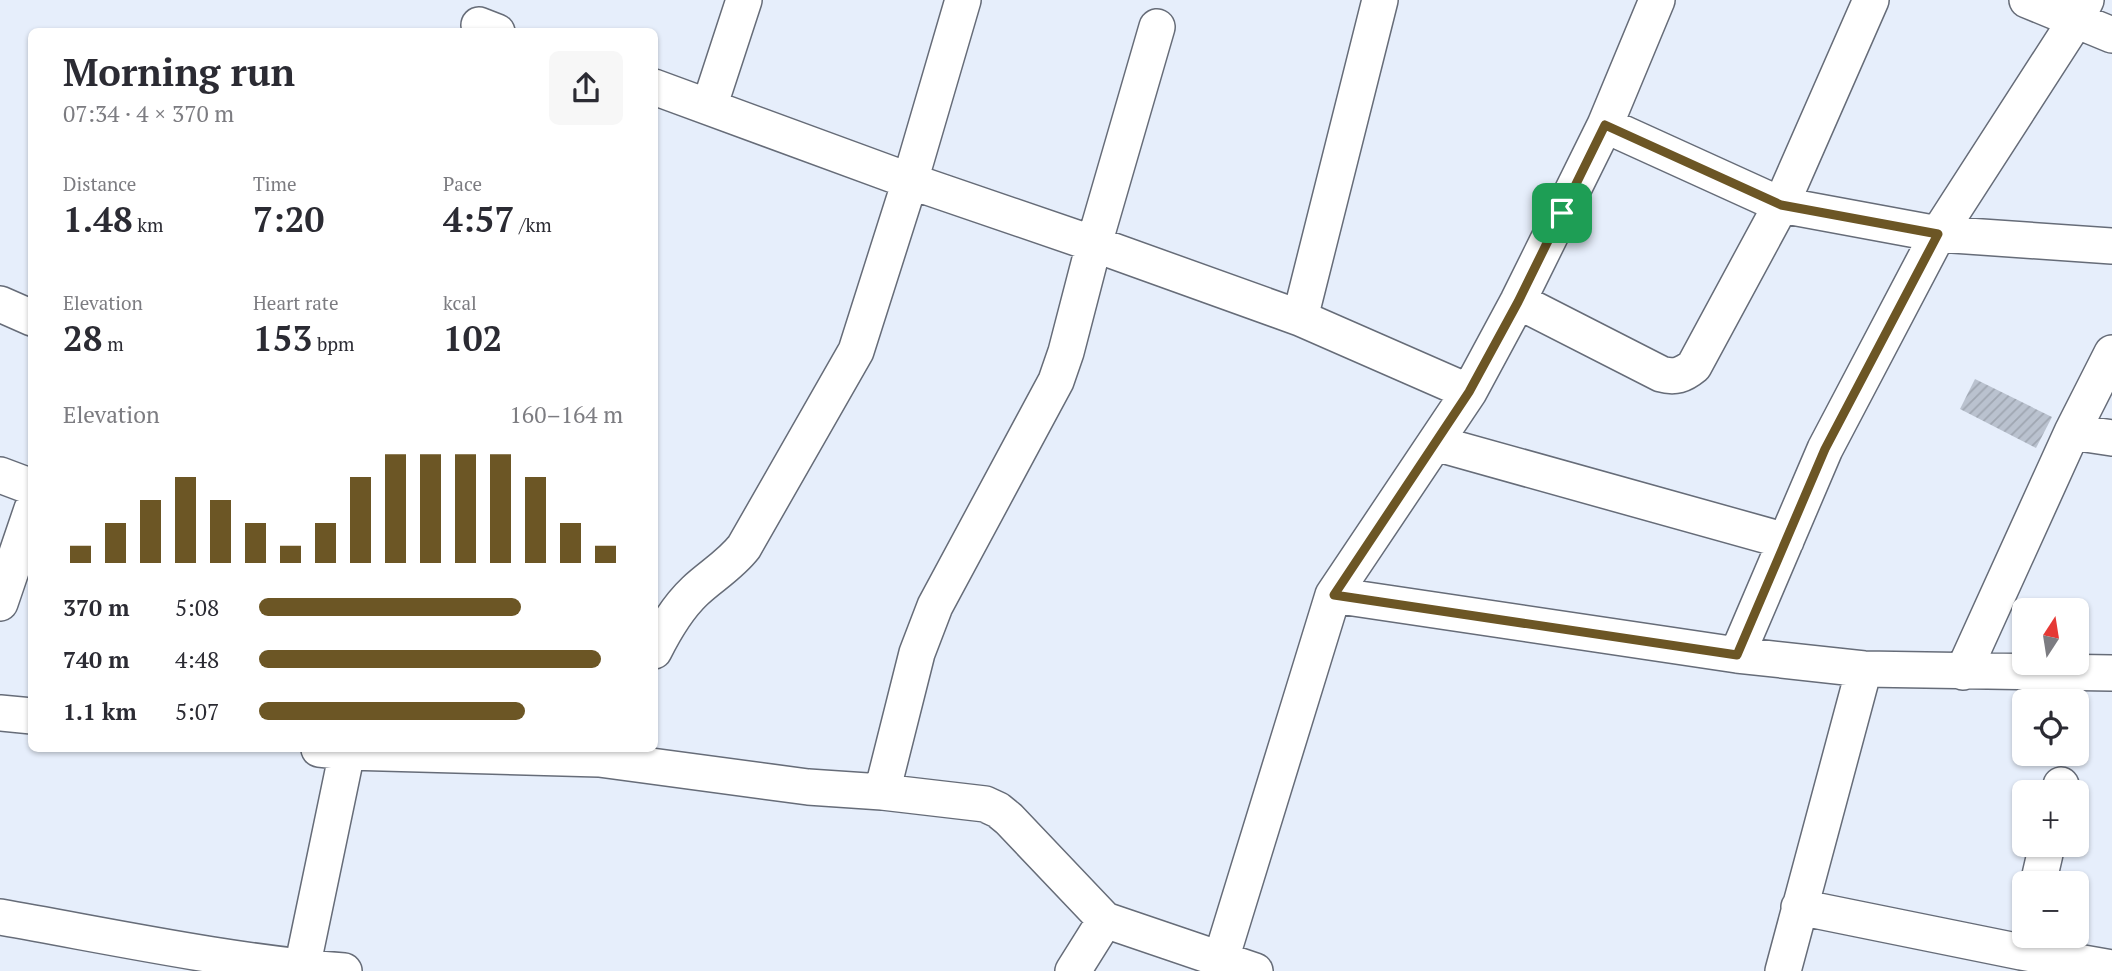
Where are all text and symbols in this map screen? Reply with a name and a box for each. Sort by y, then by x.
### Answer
text: Morning run [63,47,295,97]
button: share [549,51,623,125]
text: 07:34 · 4 × 370 m [63,98,234,129]
text: Distance [63,171,136,196]
text: Time [253,171,296,196]
text: Pace [443,171,482,196]
pin [1532,183,1592,243]
icon: arrive [1543,194,1581,232]
text: 1.48 [63,196,133,242]
text: 7:20 [253,196,324,242]
text: 4:57 [443,196,514,242]
text: km [133,212,164,237]
text: /km [514,212,552,237]
text: Elevation [63,290,143,315]
text: Heart rate [253,290,338,315]
text: kcal [443,290,477,315]
text: 28 [63,315,103,361]
text: 153 [253,315,312,361]
text: 102 [443,315,502,361]
text: m [103,331,124,356]
text: bpm [312,331,354,356]
text: Elevation [63,399,160,430]
text: 160–164 m [510,399,623,430]
text: 370 m [63,592,129,623]
text: 5:08 [175,592,219,623]
north arrow [2012,598,2090,676]
map controls [2012,598,2089,948]
text: 740 m [63,644,129,675]
text: 4:48 [175,644,219,675]
button: locate [2012,689,2089,766]
text: 1.1 km [63,696,137,727]
text: 5:07 [175,696,219,727]
button: + [2012,780,2089,857]
button: − [2012,871,2089,948]

